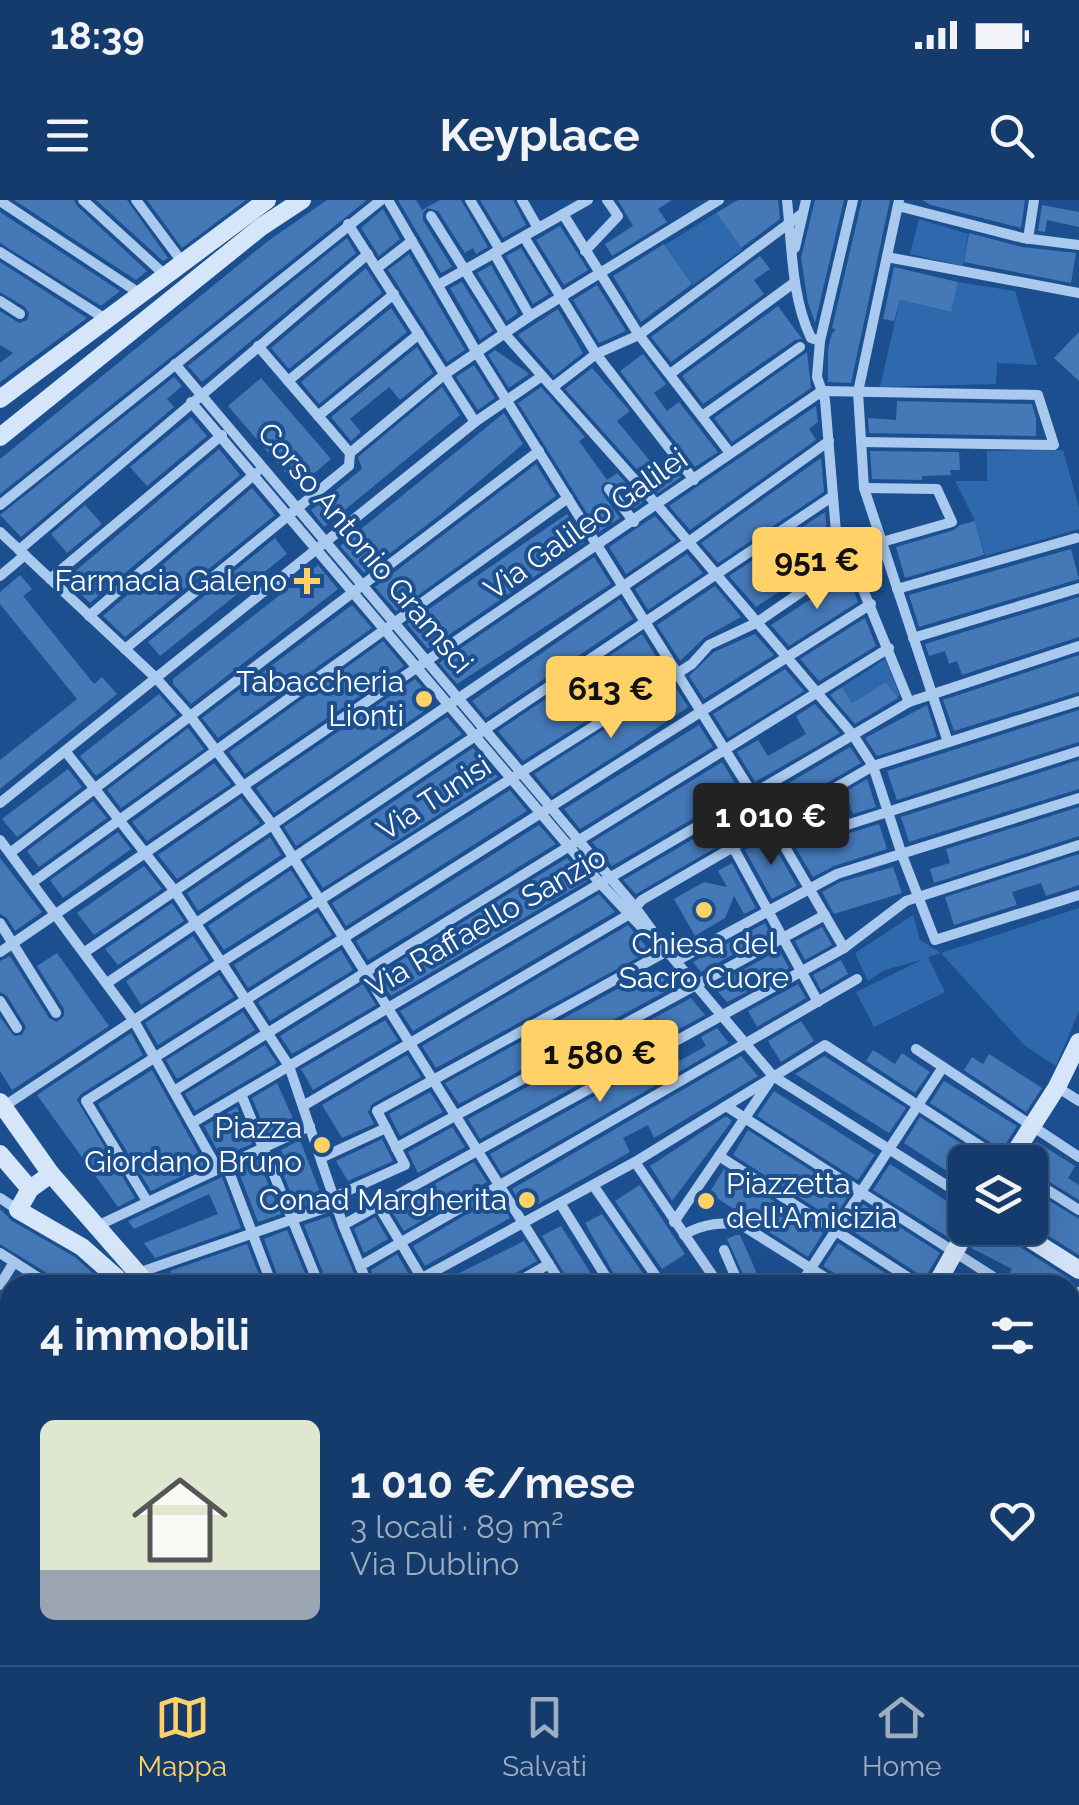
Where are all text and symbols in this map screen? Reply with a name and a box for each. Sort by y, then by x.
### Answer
text: 18:39 [50,13,145,58]
icon: menu [40,108,95,163]
icon: search [984,108,1039,163]
text: Keyplace [439,109,640,162]
street label: Corso Antonio Gramsci [250,415,480,680]
street label: Via Galileo Galilei [478,441,694,607]
pin: 951 € [747,527,887,612]
text: 951 € [774,541,860,578]
place label: Farmacia Galeno [55,563,287,598]
marker: Farmacia Galeno [296,570,318,592]
pin: 613 € [541,656,681,741]
place label: Tabaccheria Lionti [236,664,404,733]
text: 613 € [568,670,654,707]
marker: Tabaccheria Lionti [413,688,435,710]
street label: Via Tunisi [370,748,497,847]
pin: 1 010 € [679,783,863,868]
text: 1 010 € [715,797,827,834]
street label: Via Raffaello Sanzio [360,839,612,1004]
marker: Chiesa del Sacro Cuore [693,899,715,921]
place label: Chiesa del Sacro Cuore [619,926,789,995]
pin: 1 580 € [508,1020,692,1105]
text: 1 580 € [543,1034,657,1071]
place label: Piazza Giordano Bruno [84,1110,302,1179]
marker: Piazza Giordano Bruno [311,1134,333,1156]
map controls [948,1145,1048,1245]
button: layers [948,1145,1048,1245]
place label: Piazzetta dell'Amicizia [726,1166,897,1235]
place label: Conad Margherita [259,1182,507,1217]
marker: Conad Margherita [516,1189,538,1211]
marker: Piazzetta dell'Amicizia [695,1190,717,1212]
icon: filters [985,1308,1040,1363]
text: 4 immobili [40,1311,250,1360]
text: 1 010 €/mese [350,1459,635,1508]
icon: home [120,1460,240,1580]
icon: heart [985,1493,1040,1548]
text: 3 locali · 89 m² [350,1508,564,1545]
text: Via Dublino [350,1545,519,1582]
tab: Mappa [138,1690,227,1783]
tab: Salvati [502,1690,587,1783]
tab: Home [862,1690,941,1783]

